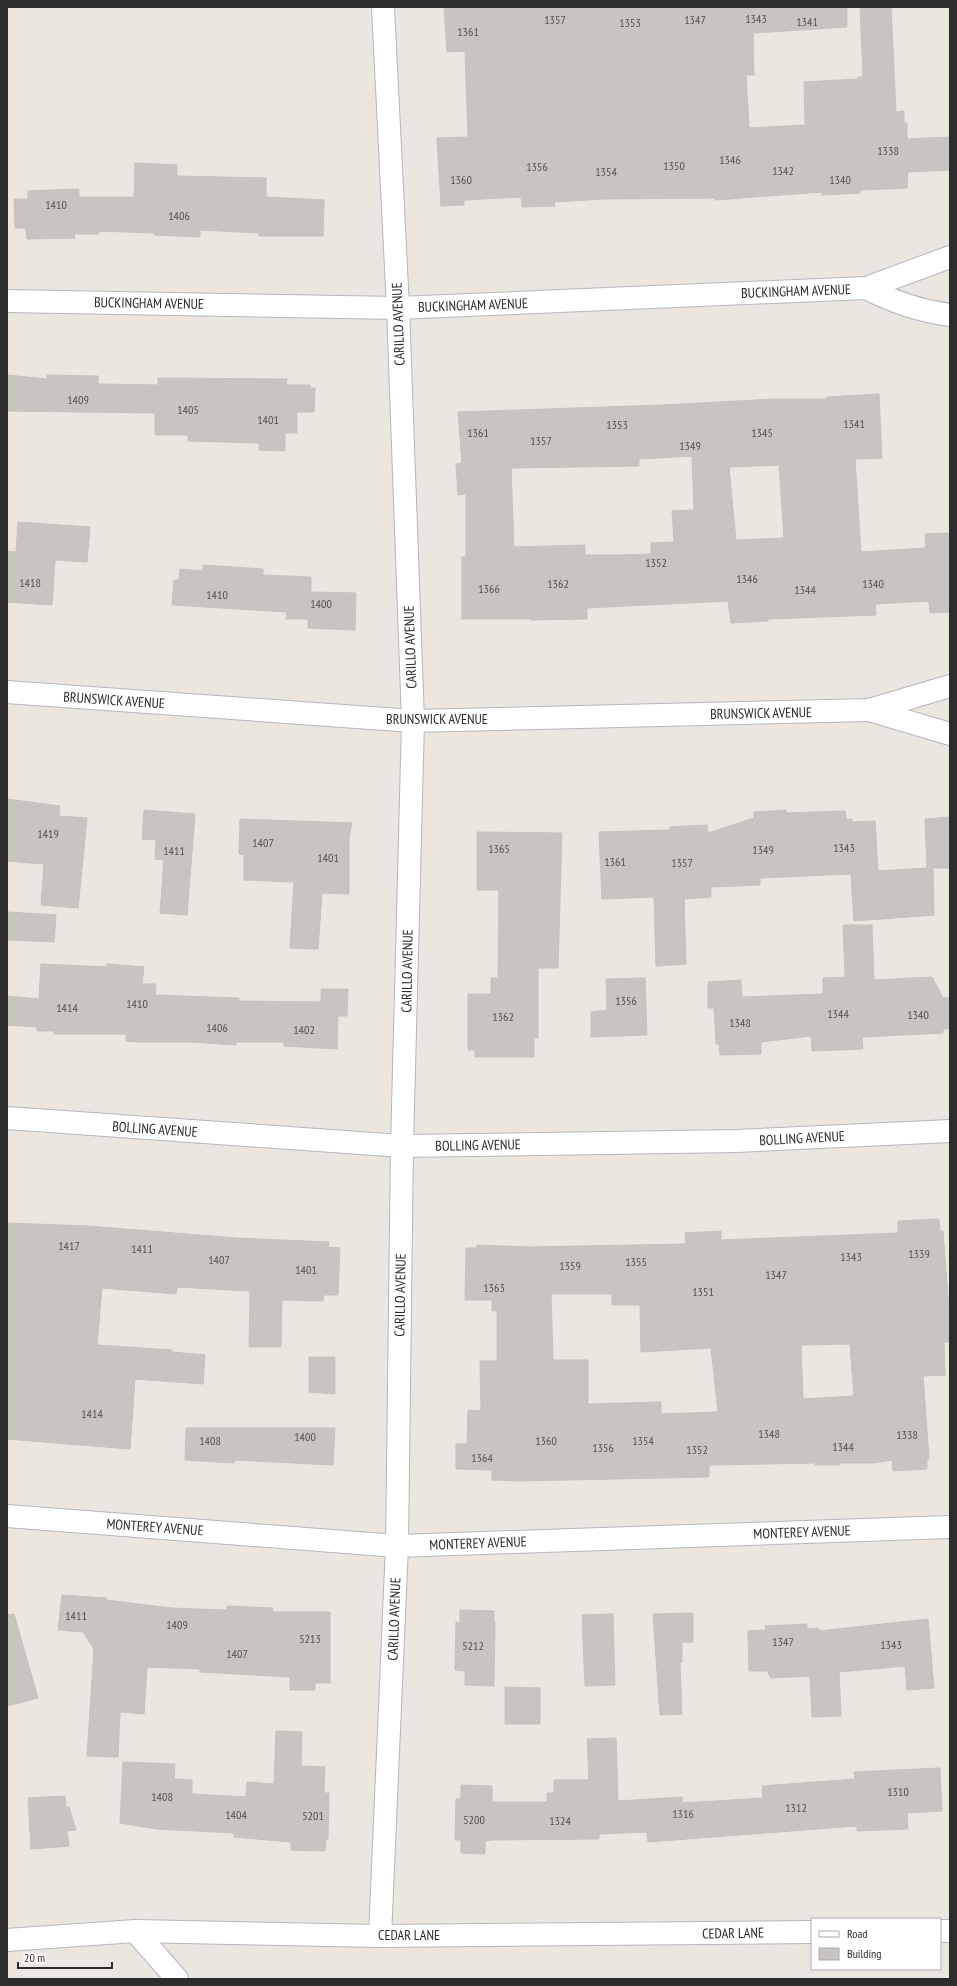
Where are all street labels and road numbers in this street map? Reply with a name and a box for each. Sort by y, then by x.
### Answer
street label: BUCKINGHAM AVENUE [741,280,851,302]
street label: CARILLO AVENUE [388,282,408,366]
street label: BUCKINGHAM AVENUE [94,293,204,313]
street label: BUCKINGHAM AVENUE [418,294,528,316]
street label: CARILLO AVENUE [400,605,420,689]
street label: BRUNSWICK AVENUE [63,687,165,713]
street label: BRUNSWICK AVENUE [710,703,812,723]
street label: BRUNSWICK AVENUE [386,710,488,728]
street label: CARILLO AVENUE [397,929,417,1013]
street label: BOLLING AVENUE [112,1117,198,1141]
street label: BOLLING AVENUE [759,1127,845,1149]
street label: BOLLING AVENUE [435,1135,521,1155]
street label: CARILLO AVENUE [390,1253,410,1337]
street label: MONTEREY AVENUE [106,1515,204,1539]
street label: MONTEREY AVENUE [753,1521,851,1543]
street label: MONTEREY AVENUE [429,1532,527,1554]
street label: CARILLO AVENUE [384,1577,404,1661]
street label: CEDAR LANE [702,1923,764,1943]
street label: CEDAR LANE [378,1926,440,1944]

